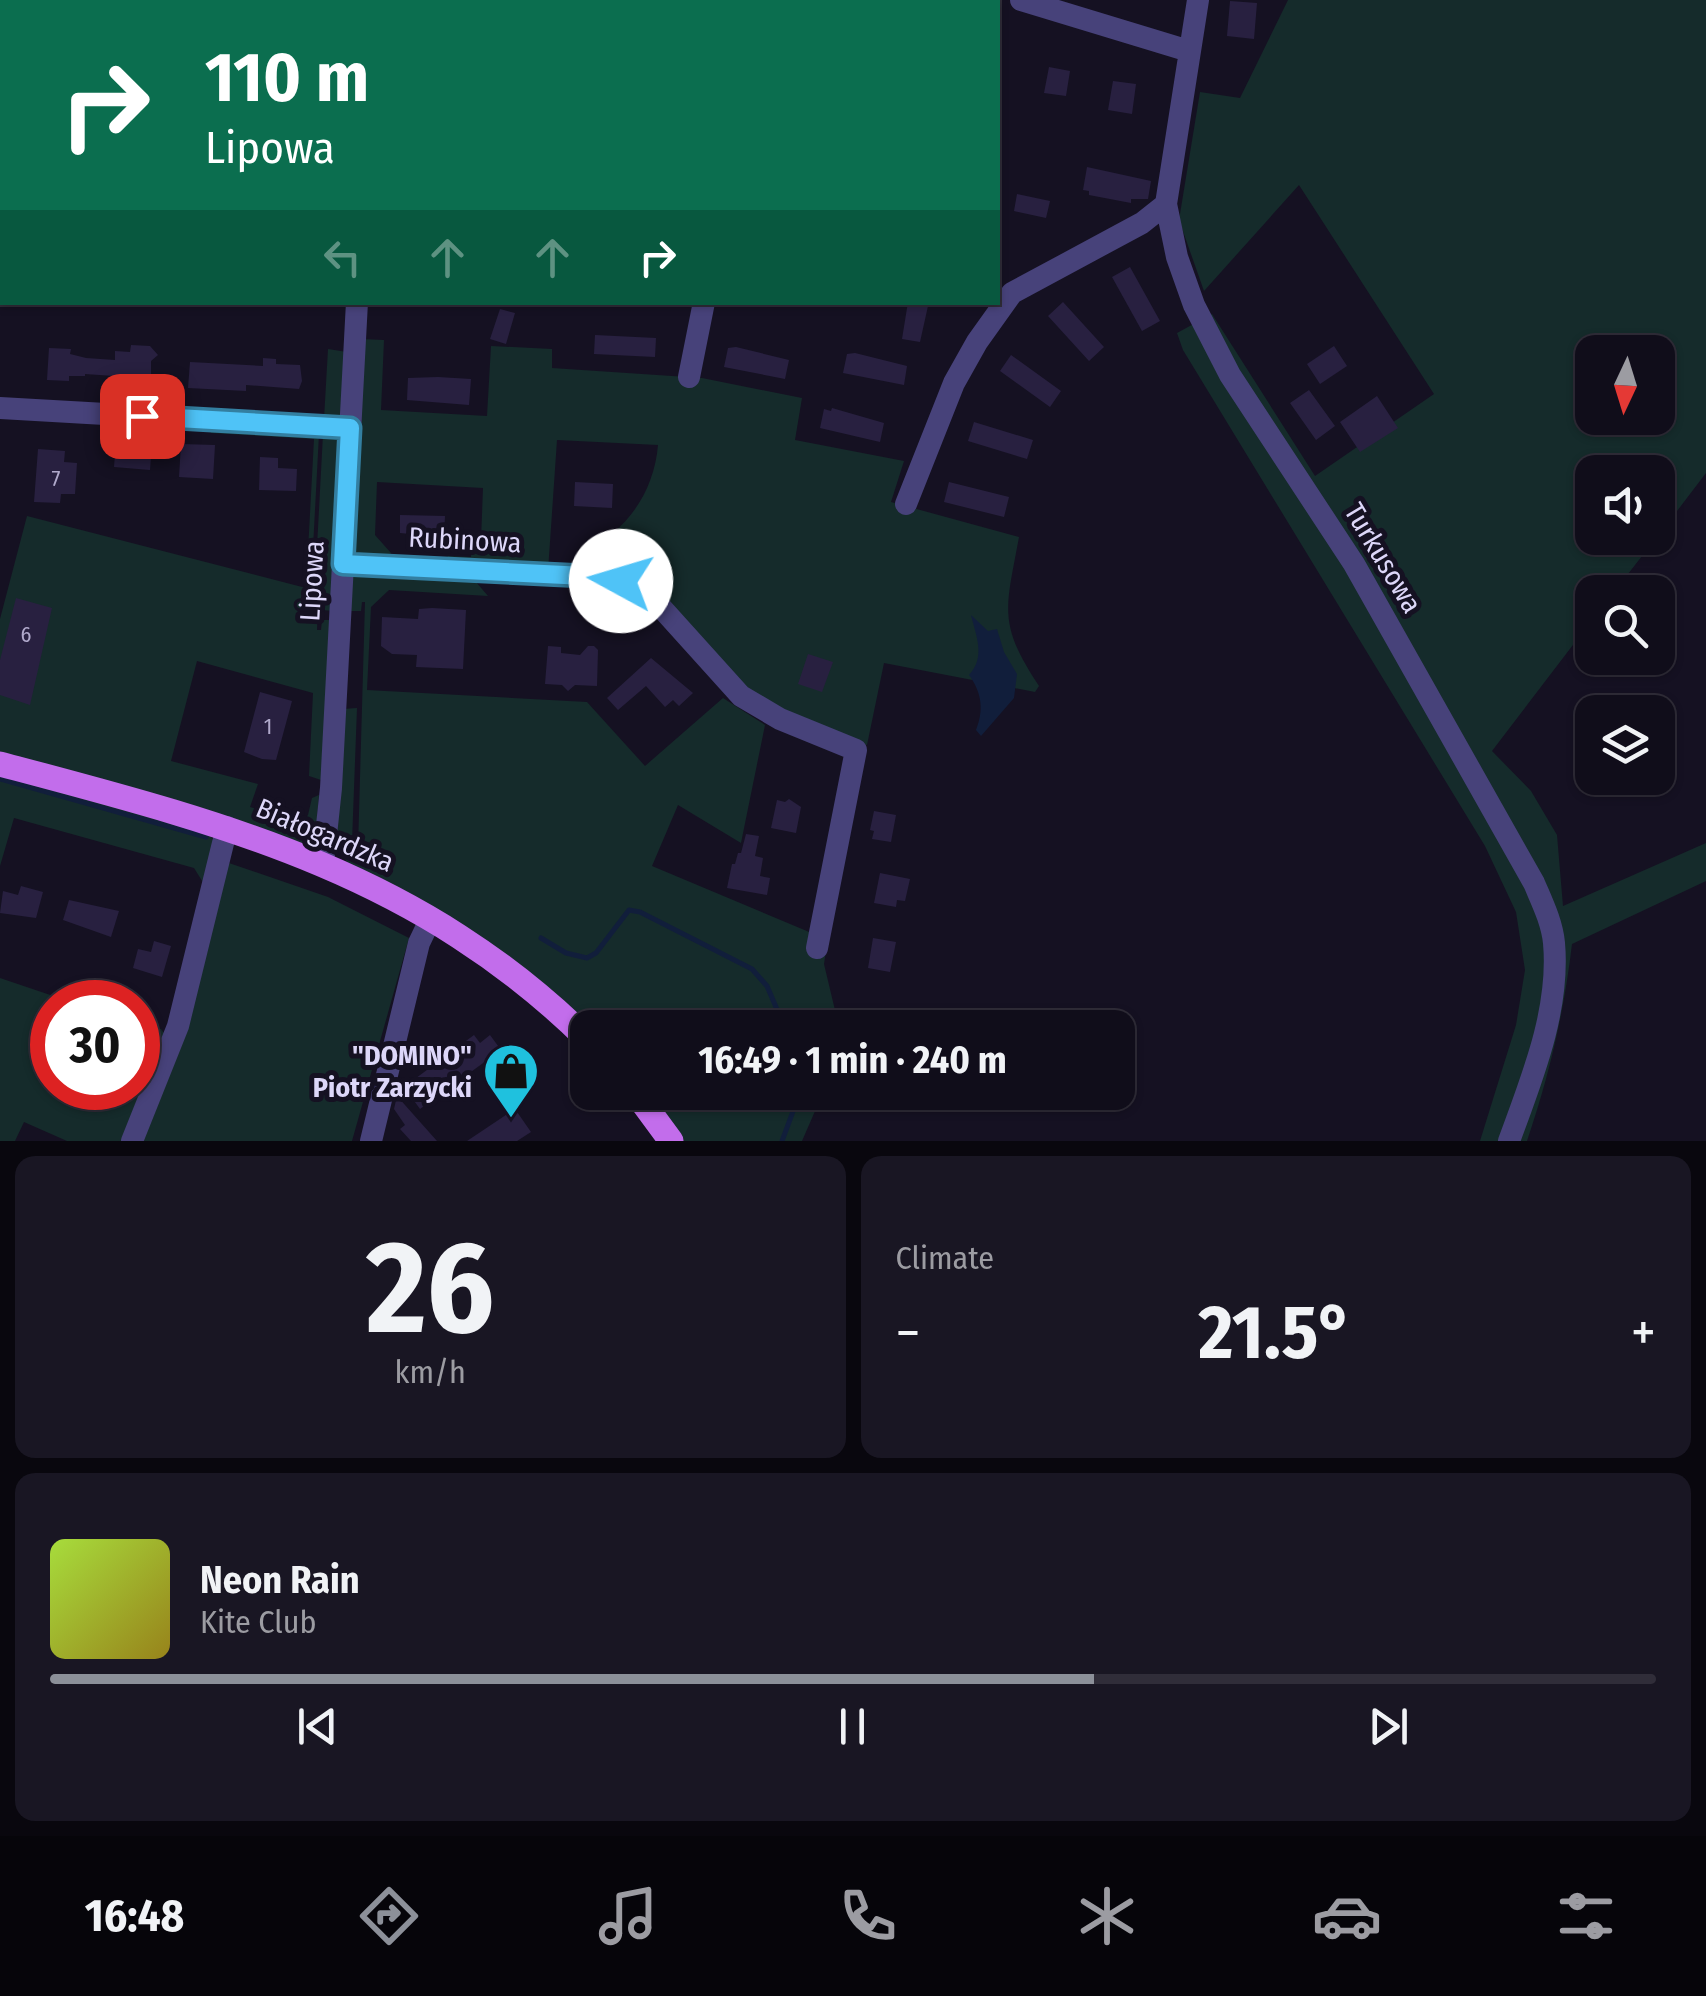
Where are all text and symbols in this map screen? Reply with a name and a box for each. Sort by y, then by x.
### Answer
text: 110 m [205,36,369,120]
icon: right [40,40,170,170]
text: Lipowa [205,121,335,175]
icon: left [315,230,370,285]
icon: ahead [420,230,475,285]
icon: ahead [525,230,580,285]
icon: right [630,230,685,285]
north arrow [1575,335,1675,435]
map controls [1575,335,1675,795]
pin [100,374,185,459]
icon: arrive [115,389,170,444]
button: sound [1575,455,1675,555]
house number: 7 [52,465,61,492]
street label: Turkusowa [1337,497,1429,619]
street label: Rubinowa [408,521,522,559]
position arrow [569,529,673,633]
street label: Lipowa [293,540,331,622]
button: search [1575,575,1675,675]
house number: 6 [21,621,32,648]
button: layers [1575,695,1675,795]
house number: 1 [264,713,272,740]
street label: Białogardzka [251,791,399,879]
speed limit sign: 30 [30,980,160,1110]
text: 16:49 · 1 min · 240 m [698,1037,1007,1083]
place label: "DOMINO" Piotr Zarzycki [313,1039,472,1104]
shop icon: "DOMINO" Piotr Zarzycki [481,1041,541,1120]
text: 26 [366,1210,494,1366]
text: Climate [896,1239,994,1277]
text: 21.5° [1199,1288,1353,1378]
text: − [896,1300,920,1366]
text: + [1631,1300,1656,1366]
text: km/h [395,1353,466,1391]
text: Neon Rain [200,1557,360,1603]
text: Kite Club [200,1603,316,1641]
icon: previous [290,1699,345,1754]
icon: pause [825,1699,880,1754]
icon: next [1361,1699,1416,1754]
icon: directions [354,1881,424,1951]
icon: music [593,1881,663,1951]
icon: phone [833,1881,903,1951]
icon: climate [1072,1881,1142,1951]
icon: car [1312,1881,1382,1951]
icon: filters [1551,1881,1621,1951]
text: 16:48 [85,1889,184,1943]

